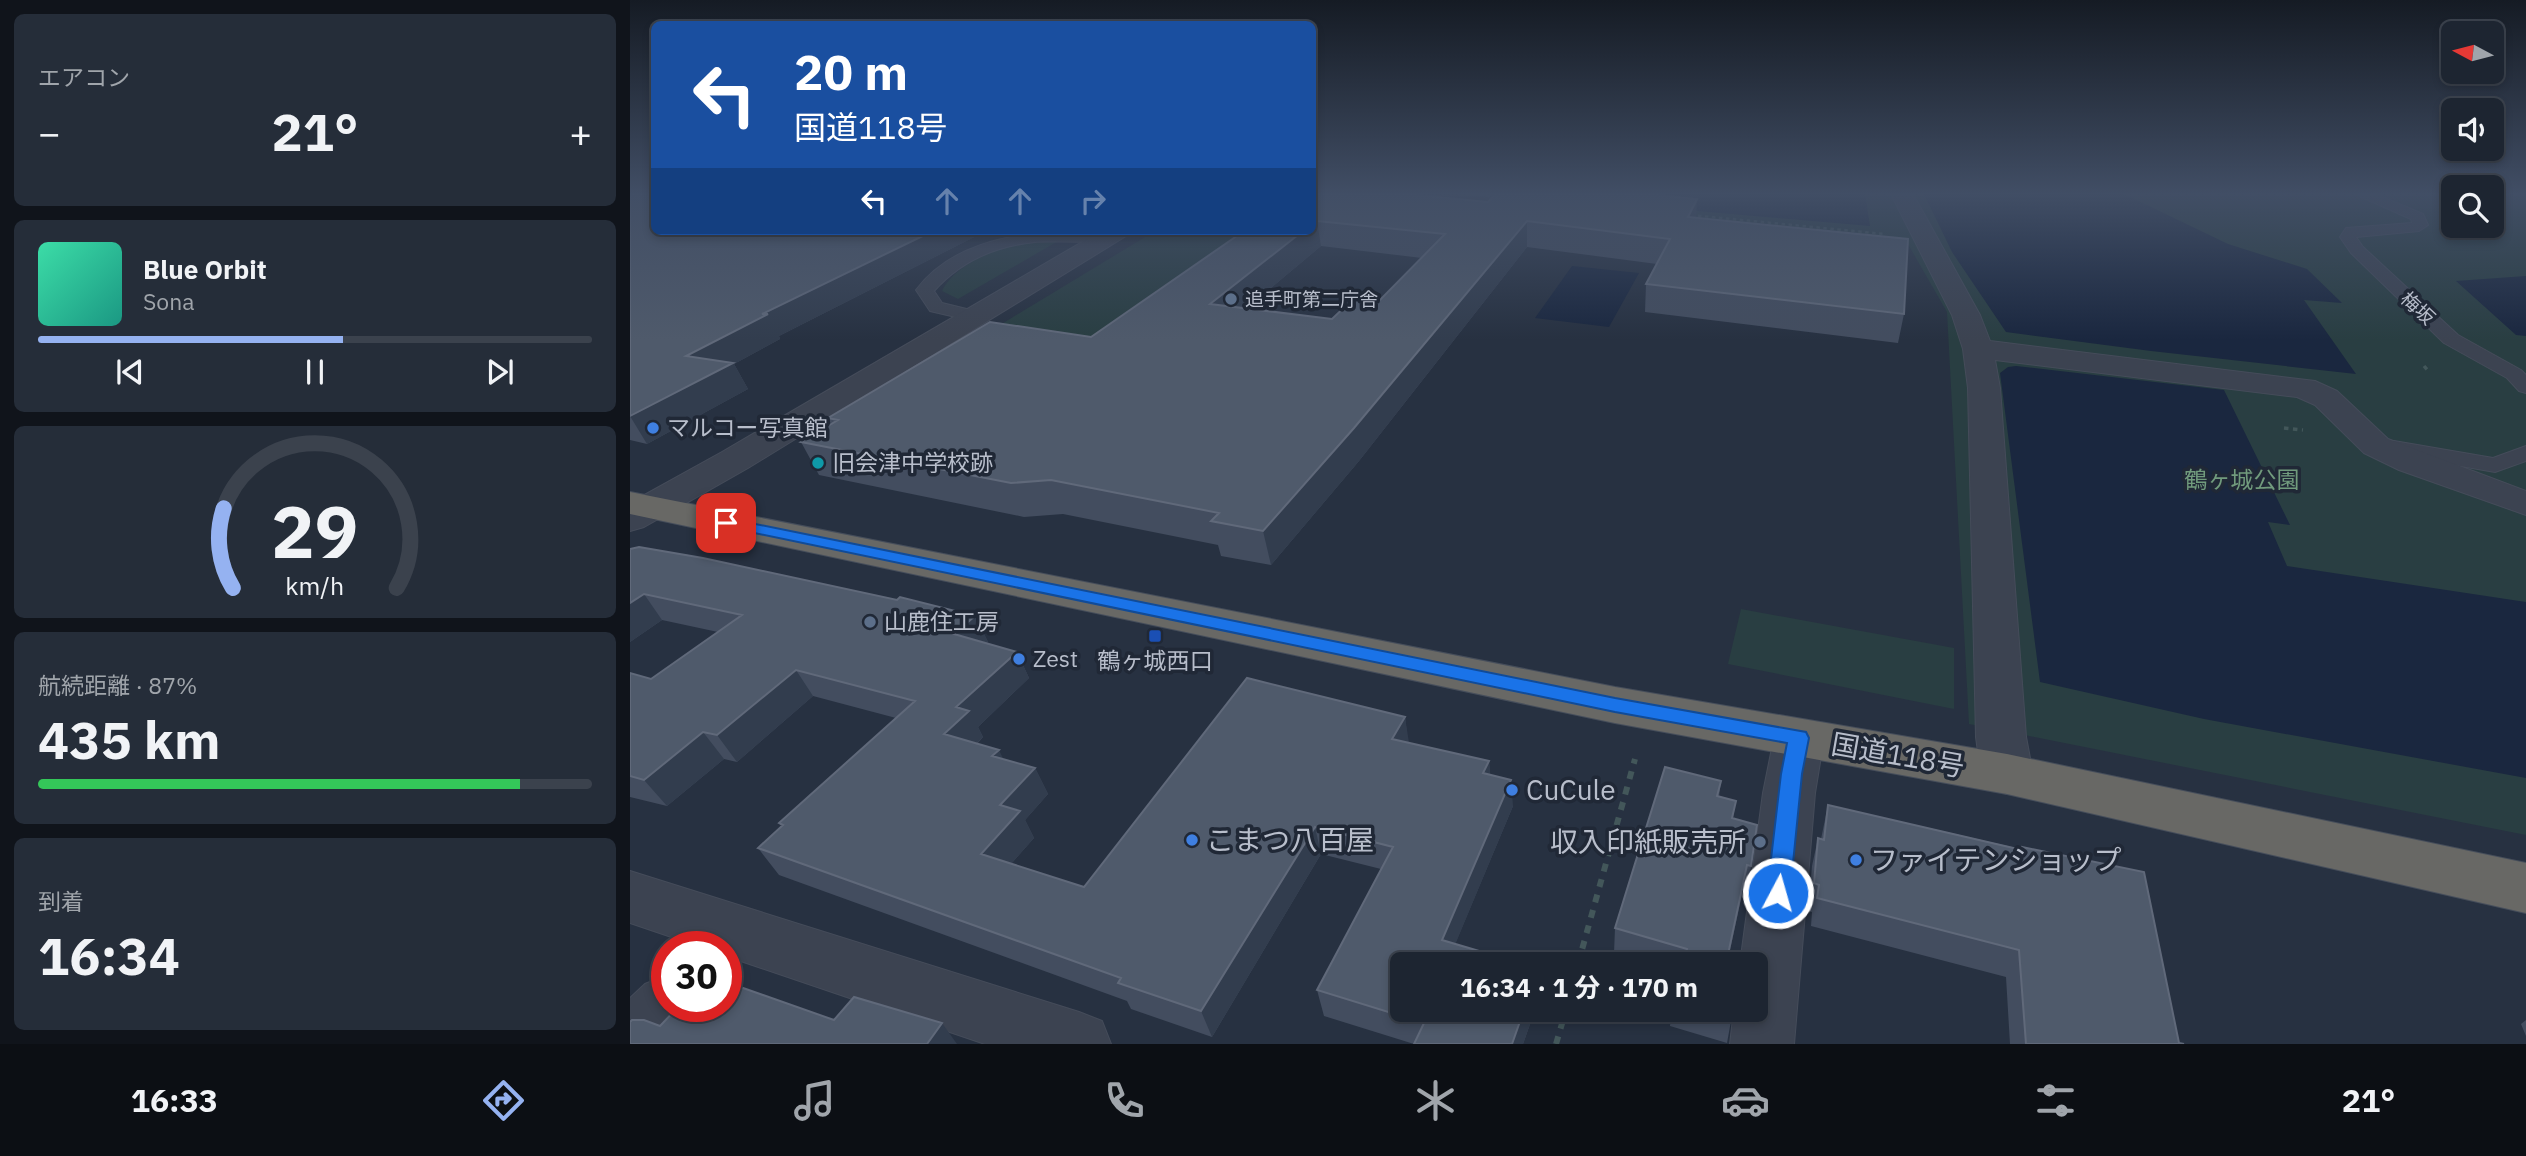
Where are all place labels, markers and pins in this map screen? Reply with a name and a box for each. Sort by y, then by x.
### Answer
place label: 追手町第二庁舎 [1245,287,1378,311]
marker: 追手町第二庁舎 [1223,291,1239,307]
place label: マルコー写真館 [667,412,828,442]
marker: マルコー写真館 [645,420,661,436]
place label: 旧会津中学校跡 [832,447,993,477]
marker: 旧会津中学校跡 [810,455,826,471]
pin [696,493,756,553]
place label: 山鹿住工房 [884,606,999,636]
marker: 山鹿住工房 [862,614,878,630]
marker: 鶴ヶ城西口 [1147,628,1163,644]
place label: Zest [1033,643,1078,673]
place label: 鶴ヶ城西口 [1098,645,1213,675]
marker: Zest [1011,651,1027,667]
place label: CuCule [1526,771,1616,808]
marker: CuCule [1504,782,1520,798]
place label: こまつ八百屋 [1206,821,1374,858]
place label: 収入印紙販売所 [1550,823,1746,860]
marker: こまつ八百屋 [1184,832,1200,848]
marker: 収入印紙販売所 [1752,834,1768,850]
place label: ファイテンショップ [1870,841,2121,878]
marker: ファイテンショップ [1848,852,1864,868]

